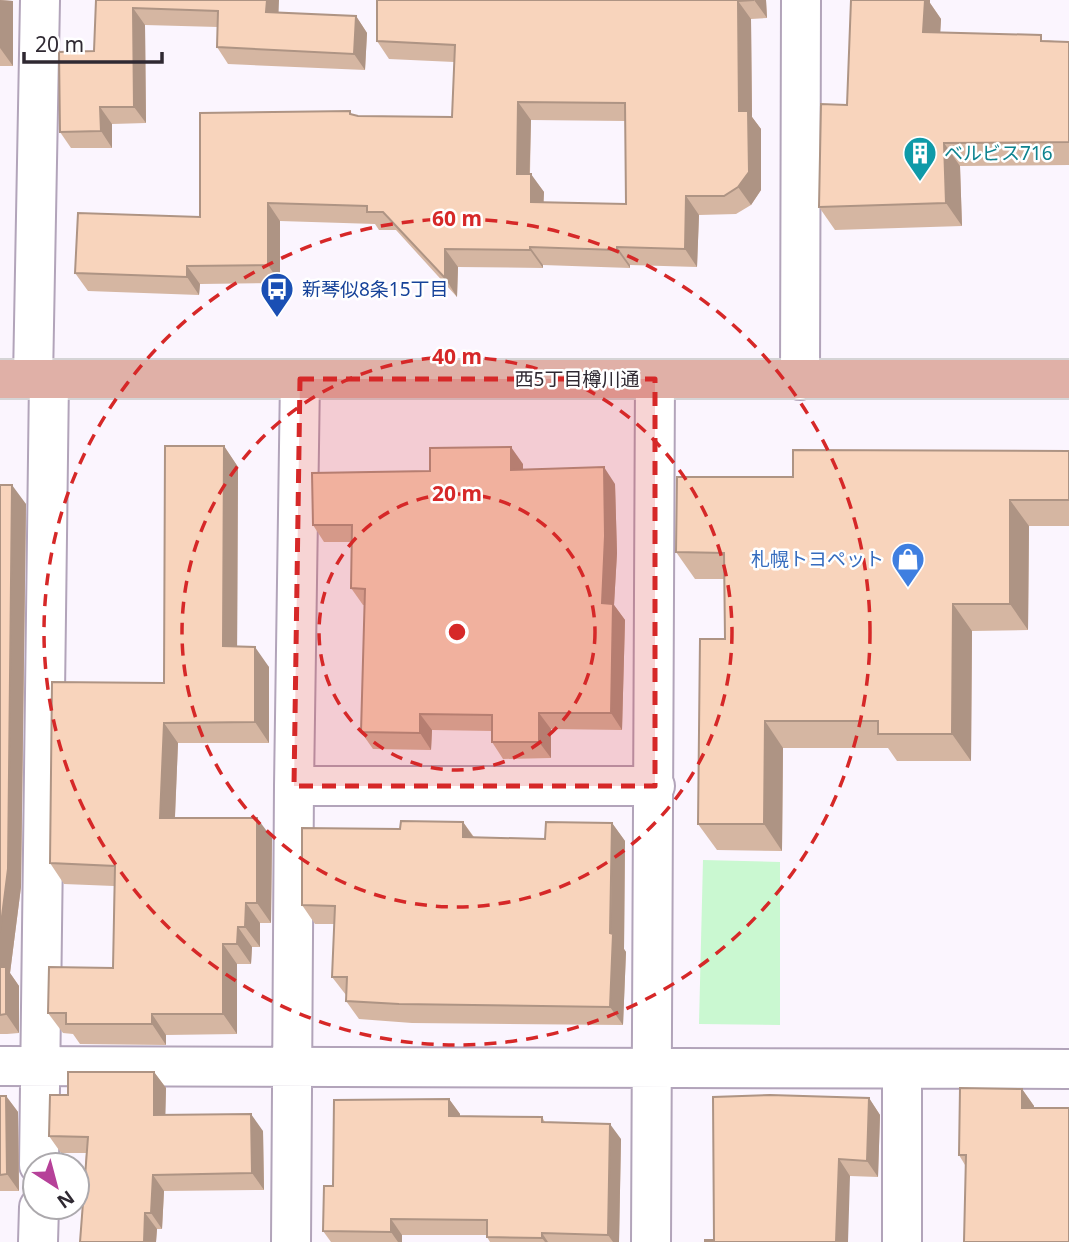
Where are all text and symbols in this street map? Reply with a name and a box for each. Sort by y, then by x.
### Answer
scale bar [24,21,163,65]
text: 20 m [35,30,84,58]
building icon: ベルビス716 [901,134,939,183]
place label: ベルビス716 [944,140,1053,166]
text: 60 m [432,204,482,232]
bus stop icon: 新琴似8条15丁目 [258,270,296,319]
place label: 新琴似8条15丁目 [302,276,449,302]
text: 40 m [432,342,482,370]
street label: 西5丁目樽川通 [515,366,639,392]
text: 20 m [432,479,482,507]
shop icon: 札幌トヨペット [889,540,927,589]
place label: 札幌トヨペット [751,546,884,572]
centre of rings [445,620,469,644]
north arrow [21,1151,91,1221]
text: N [52,1185,80,1215]

